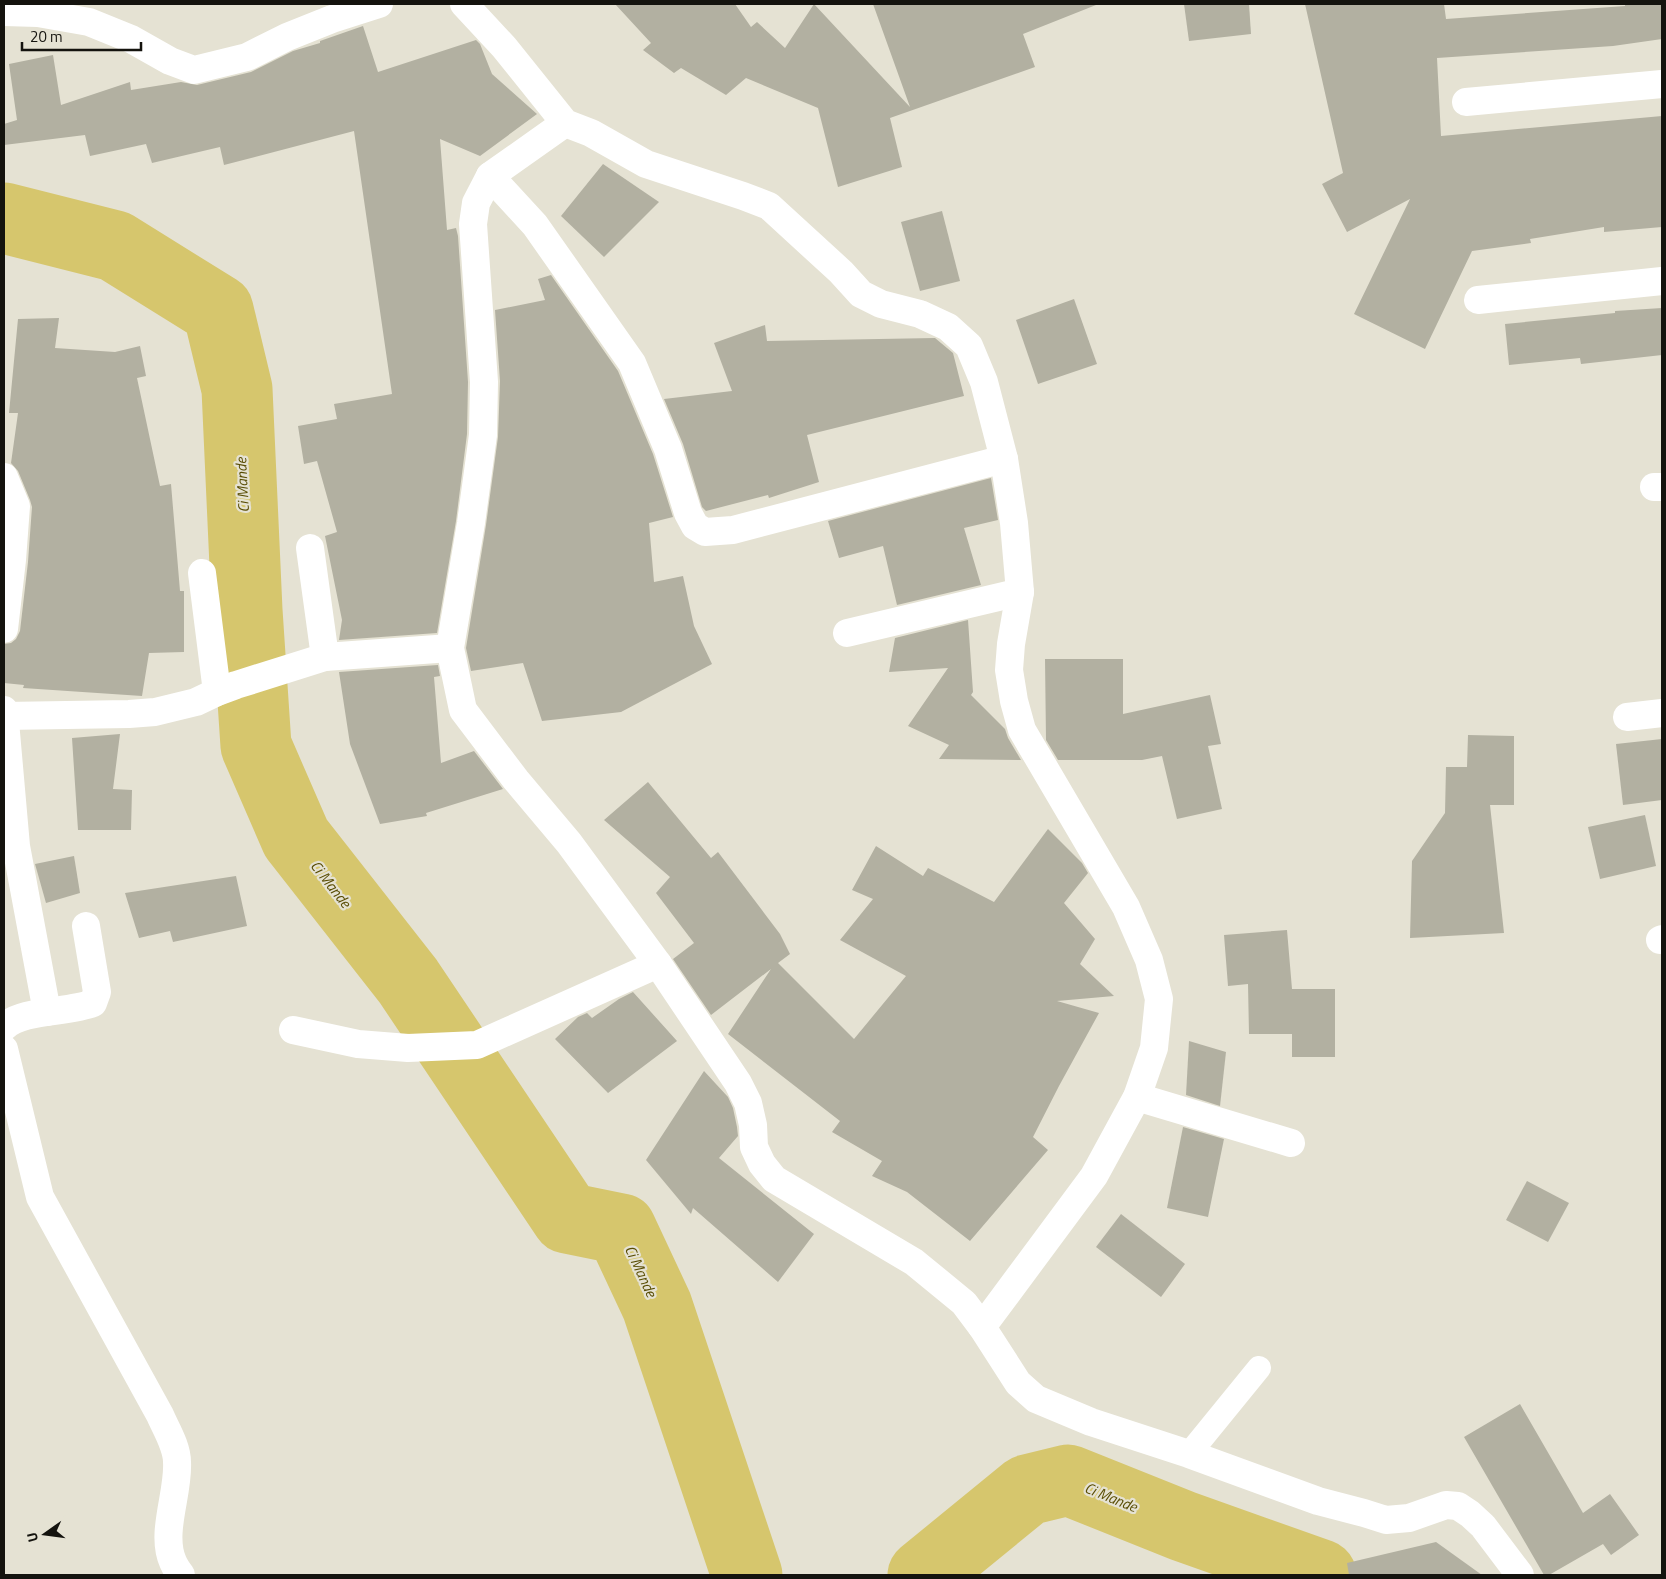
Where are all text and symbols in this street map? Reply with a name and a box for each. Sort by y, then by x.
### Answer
scale bar [22,20,141,52]
text: 20 m [30,25,63,48]
water label: Ci Mande [229,456,255,513]
water label: Ci Mande [305,855,358,914]
water label: Ci Mande [619,1241,663,1302]
water label: Ci Mande [1081,1476,1142,1518]
north arrow [20,1509,70,1559]
text: U [21,1530,43,1544]

